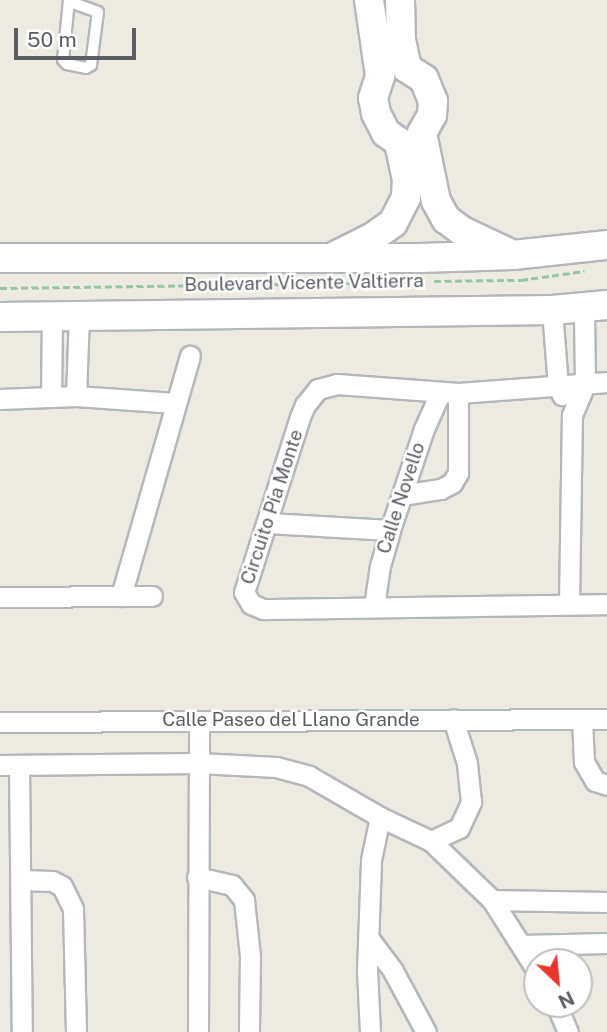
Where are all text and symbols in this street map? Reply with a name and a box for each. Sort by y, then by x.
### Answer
scale bar [18,14,140,58]
text: 50 m [27,27,77,52]
street label: Boulevard Vicente Valtierra [184,270,424,296]
street label: Circuito Pía Monte [236,427,308,587]
street label: Calle Novello [372,439,430,557]
street label: Calle Paseo del Llano Grande [162,709,420,731]
north arrow [523,948,593,1018]
text: N [555,987,578,1013]

